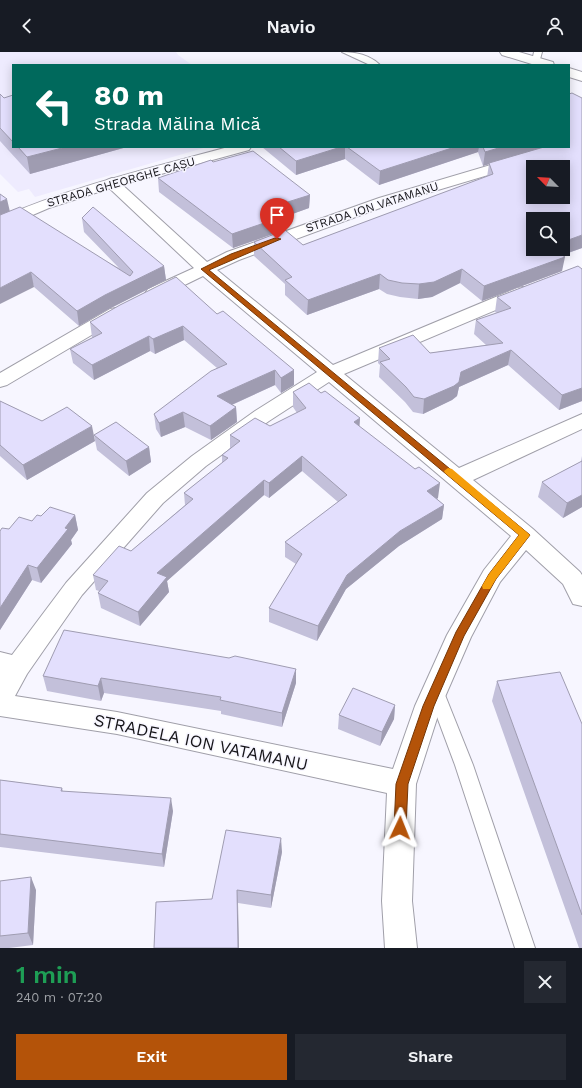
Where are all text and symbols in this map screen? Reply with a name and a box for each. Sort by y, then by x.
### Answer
icon: back [16,15,38,37]
icon: person [544,15,566,37]
text: Navio [267,16,315,37]
text: 80 m [94,79,164,112]
icon: left [28,80,80,132]
text: Strada Mălina Mică [94,113,261,134]
street label: STRADA GHEORGHE CAȘU [45,154,197,210]
north arrow [526,160,570,204]
map controls [526,160,570,256]
street label: STRADA ION VATAMANU [304,179,440,235]
pin [260,198,294,239]
icon: arrive [266,204,288,226]
button: search [526,212,570,256]
street label: STRADELA ION VATAMANU [92,710,310,774]
position arrow [379,807,421,849]
text: 1 min [16,961,78,989]
button: close [524,961,566,1003]
text: 240 m · 07:20 [16,990,102,1005]
button: Exit [16,1034,287,1080]
button: Share [295,1034,566,1080]

